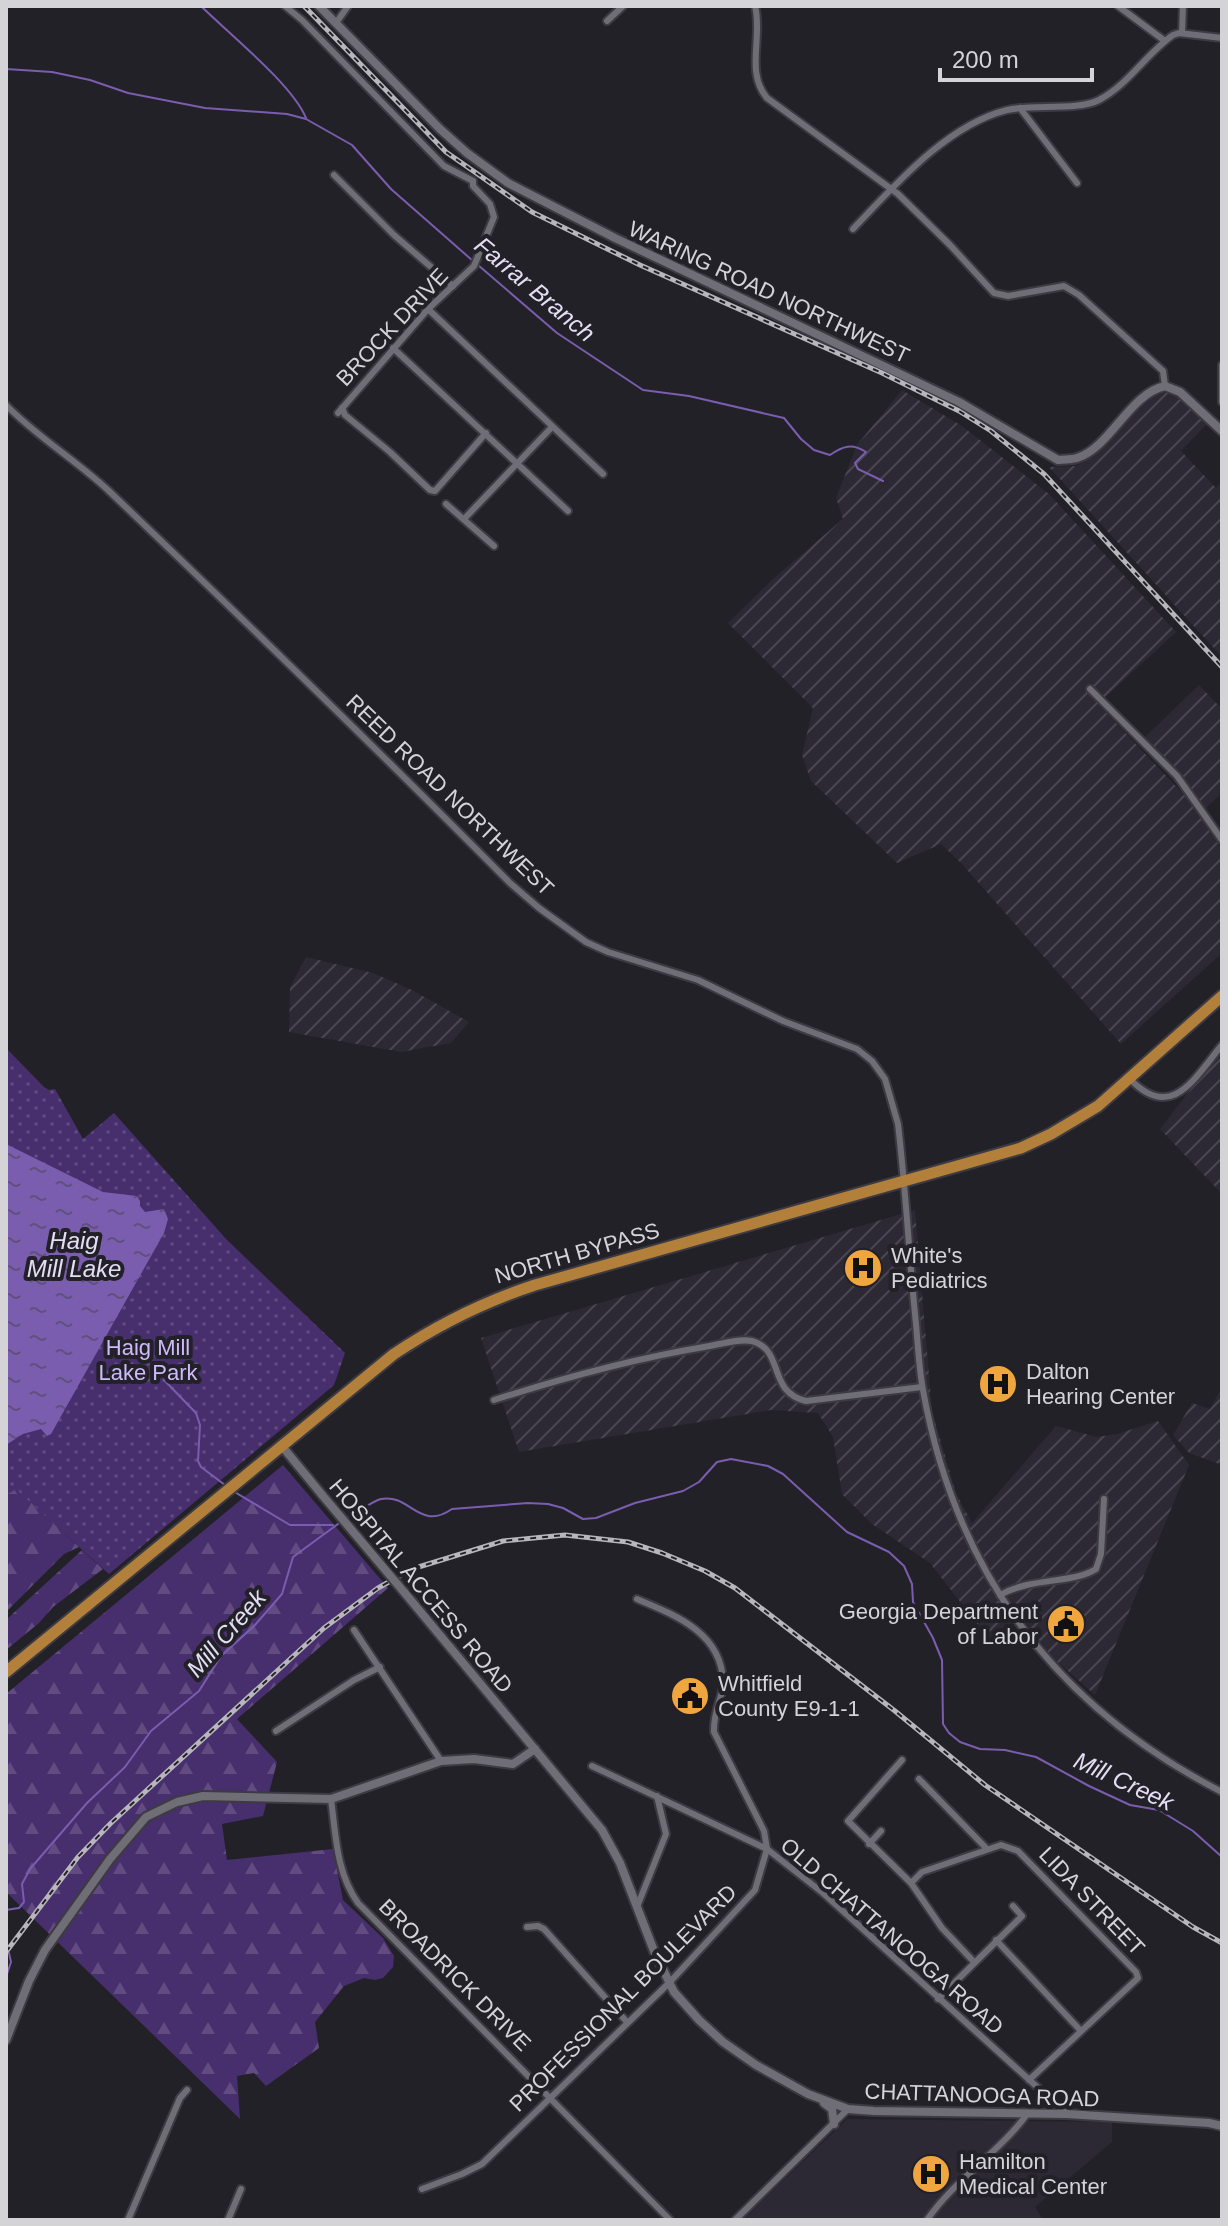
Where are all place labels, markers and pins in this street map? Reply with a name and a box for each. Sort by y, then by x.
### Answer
place label: White's Pediatrics [891,1243,988,1293]
hospital icon: White's Pediatrics [842,1247,884,1289]
place label: Dalton Hearing Center [1026,1359,1175,1409]
hospital icon: Dalton Hearing Center [977,1363,1019,1405]
place label: Georgia Department of Labor [839,1599,1038,1649]
public building icon: Georgia Department of Labor [1045,1603,1087,1645]
place label: Whitfield County E9-1-1 [718,1671,860,1721]
public building icon: Whitfield County E9-1-1 [669,1675,711,1717]
place label: Hamilton Medical Center [959,2149,1107,2199]
hospital icon: Hamilton Medical Center [910,2153,952,2195]

